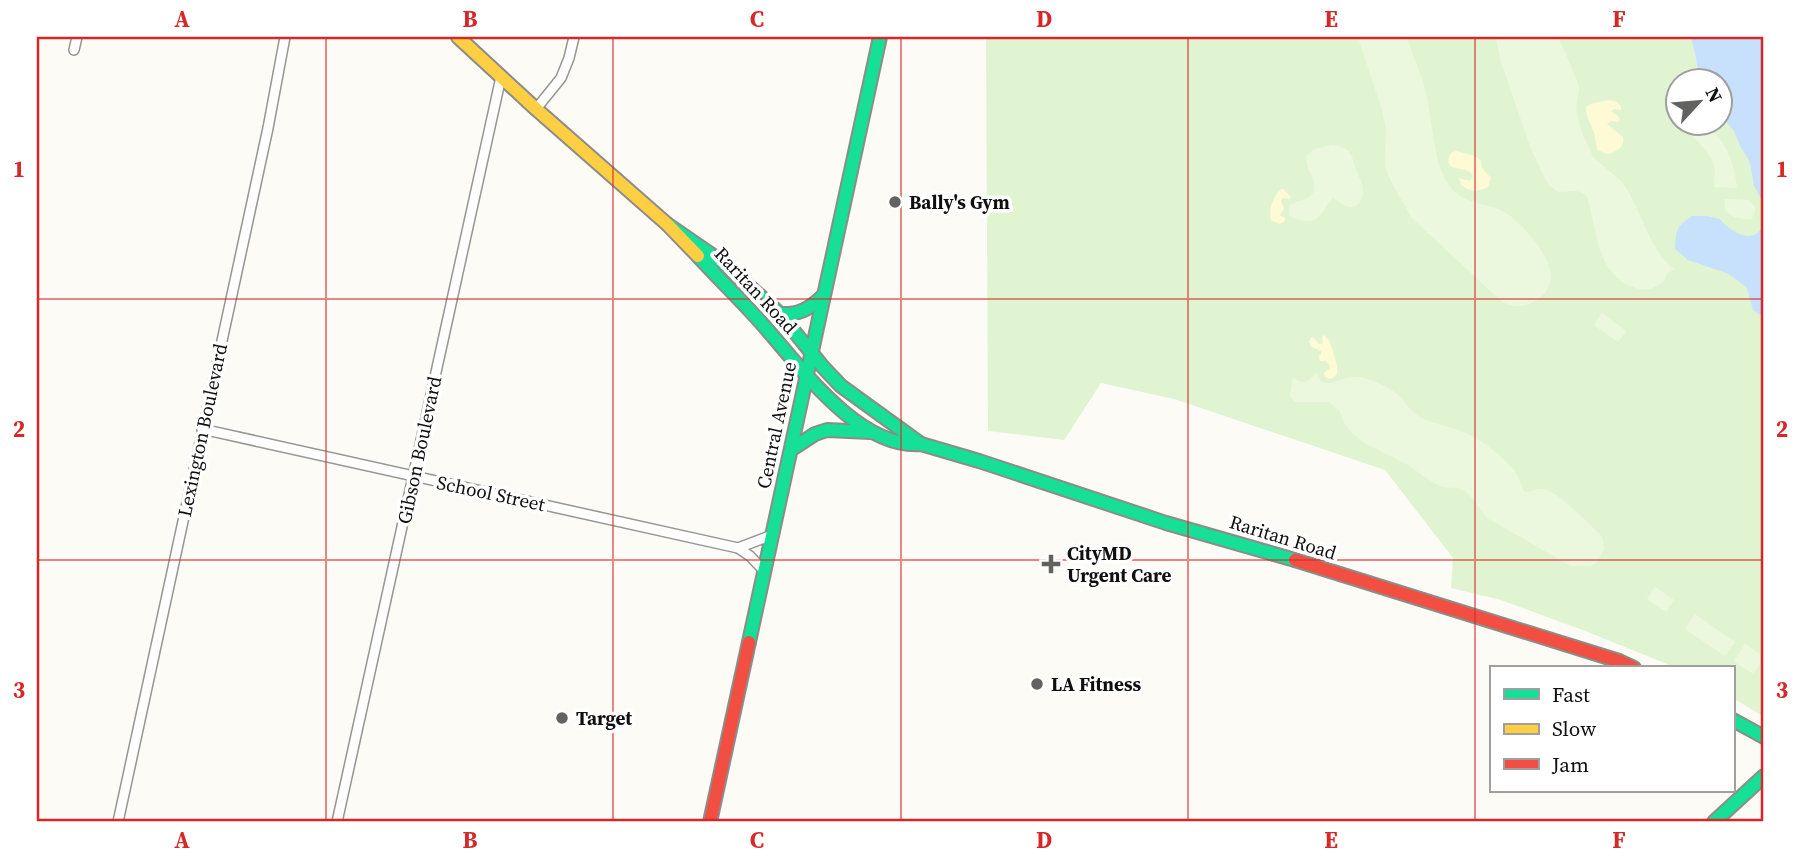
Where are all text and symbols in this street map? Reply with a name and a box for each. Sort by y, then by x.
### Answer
text: A [174,3,190,35]
text: B [463,3,478,35]
text: C [750,3,764,35]
text: D [1036,3,1052,35]
text: E [1324,3,1338,35]
text: F [1612,3,1626,35]
north arrow [1664,66,1734,136]
text: N [1700,83,1729,107]
text: 1 [13,153,25,185]
text: 1 [1776,153,1788,185]
place label: Bally's Gym [909,189,1010,215]
marker: Bally's Gym [887,194,903,210]
street label: Raritan Road [709,241,803,339]
street label: Lexington Boulevard [171,341,233,519]
street label: Central Avenue [750,359,802,491]
street label: Gibson Boulevard [391,374,447,526]
text: 2 [13,413,25,445]
text: 2 [1776,413,1788,445]
street label: School Street [434,469,548,517]
street label: Raritan Road [1226,508,1340,566]
place label: CityMD Urgent Care [1067,540,1172,588]
marker: CityMD Urgent Care [1041,554,1061,574]
legend [1490,666,1734,792]
place label: LA Fitness [1051,671,1142,697]
text: 3 [13,674,25,706]
text: 3 [1776,674,1788,706]
marker: LA Fitness [1029,676,1045,692]
text: Fast [1552,680,1590,709]
place label: Target [576,705,632,731]
marker: Target [554,710,570,726]
text: Slow [1552,714,1596,743]
text: Jam [1551,750,1589,779]
text: A [174,824,190,856]
text: B [463,824,478,856]
text: C [750,824,764,856]
text: D [1036,824,1052,856]
text: E [1324,824,1338,856]
text: F [1612,824,1626,856]

